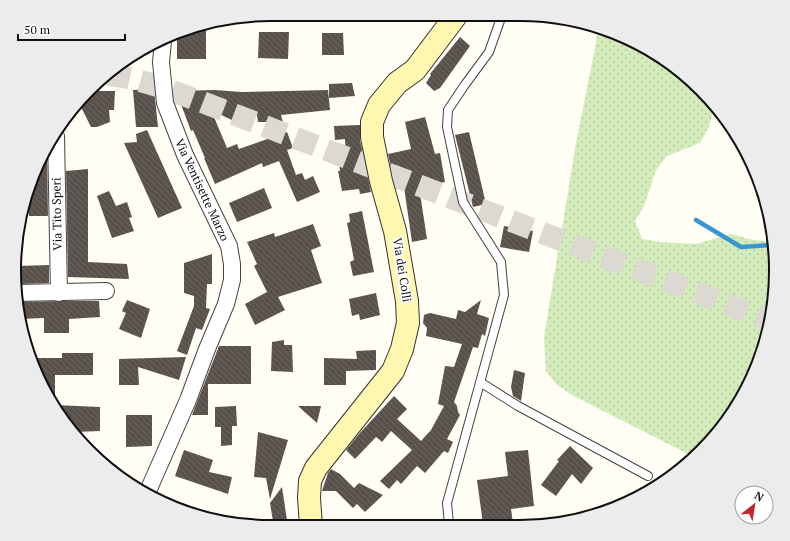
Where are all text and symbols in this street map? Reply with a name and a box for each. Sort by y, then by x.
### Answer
scale bar [18,16,125,42]
text: 50 m [24,22,51,37]
street label: Via Ventisette Marzo [172,136,233,244]
street label: Via Tito Speri [48,177,65,251]
street label: Via dei Colli [390,237,415,304]
north arrow [734,485,774,525]
text: N [752,488,767,505]

